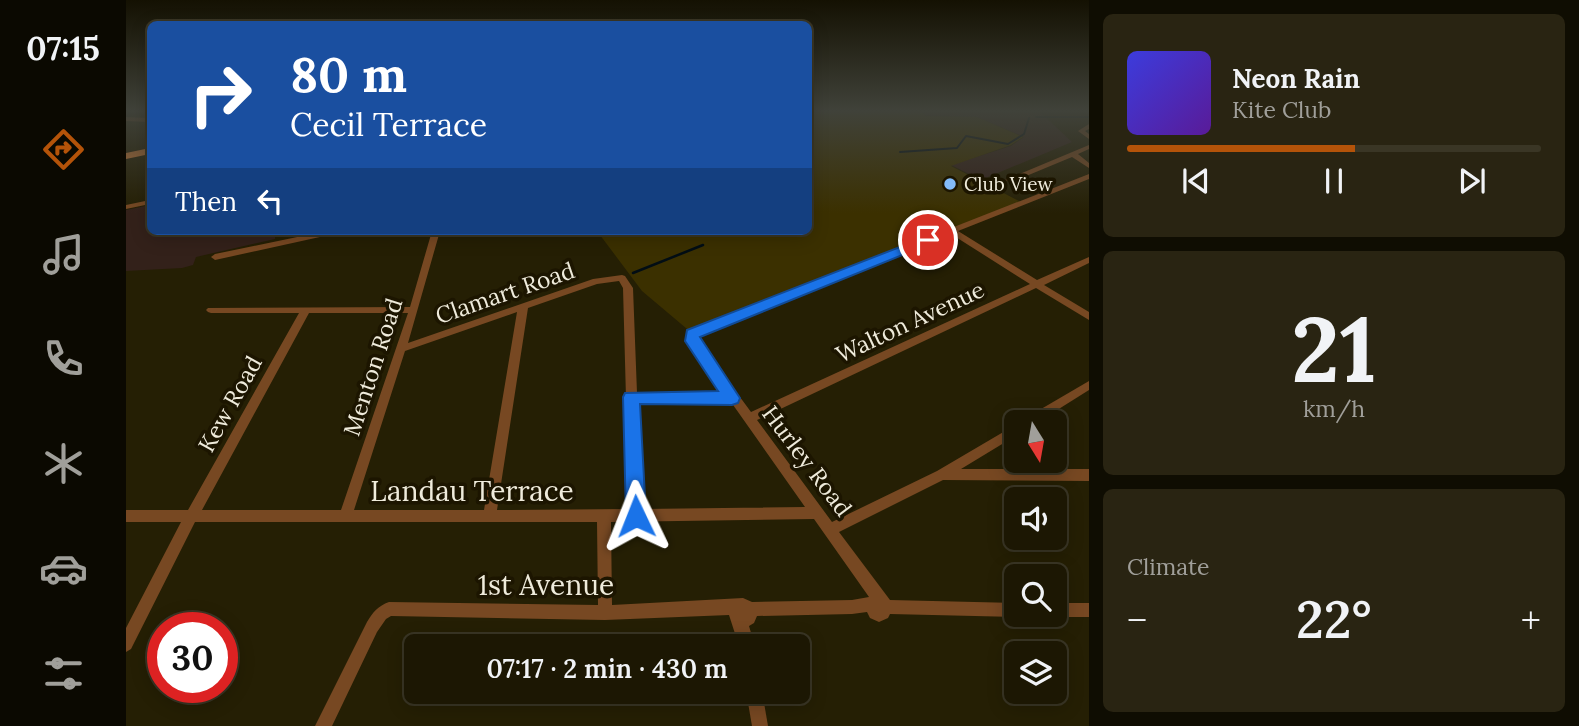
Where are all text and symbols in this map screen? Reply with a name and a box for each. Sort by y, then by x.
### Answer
text: 07:15 [26,28,100,69]
text: 80 m [290,43,407,105]
icon: right [175,49,266,140]
text: Neon Rain [1232,62,1360,95]
text: Kite Club [1232,95,1331,124]
text: Cecil Terrace [290,104,487,145]
icon: directions [39,125,88,174]
icon: previous [1177,162,1215,200]
icon: pause [1315,162,1353,200]
icon: next [1453,162,1491,200]
place label: Club View [964,172,1054,196]
marker: Club View [942,176,958,192]
icon: left [251,182,289,220]
text: Then [175,185,237,218]
pin [898,210,958,270]
icon: arrive [909,221,947,259]
icon: music [39,230,88,279]
street label: Clamart Road [432,255,578,330]
street label: Walton Avenue [831,274,989,369]
text: 21 [1291,290,1377,407]
street label: Menton Road [337,294,408,439]
icon: phone [39,334,88,383]
street label: Kew Road [191,350,268,457]
text: km/h [1303,394,1365,423]
street label: Hurley Road [756,400,859,522]
north arrow [1004,410,1068,472]
map controls [1004,410,1067,704]
icon: climate [39,439,88,488]
street label: Landau Terrace [370,473,574,509]
position arrow [599,479,673,553]
button: sound [1004,487,1067,550]
icon: car [39,544,88,593]
text: Climate [1127,552,1209,581]
button: search [1004,564,1067,627]
street label: 1st Avenue [478,567,614,603]
text: 22° [1296,586,1372,652]
text: − [1127,596,1147,644]
text: + [1521,596,1541,644]
speed limit sign: 30 [147,612,238,703]
button: layers [1004,641,1067,704]
icon: filters [39,649,88,698]
text: 07:17 · 2 min · 430 m [486,652,728,685]

